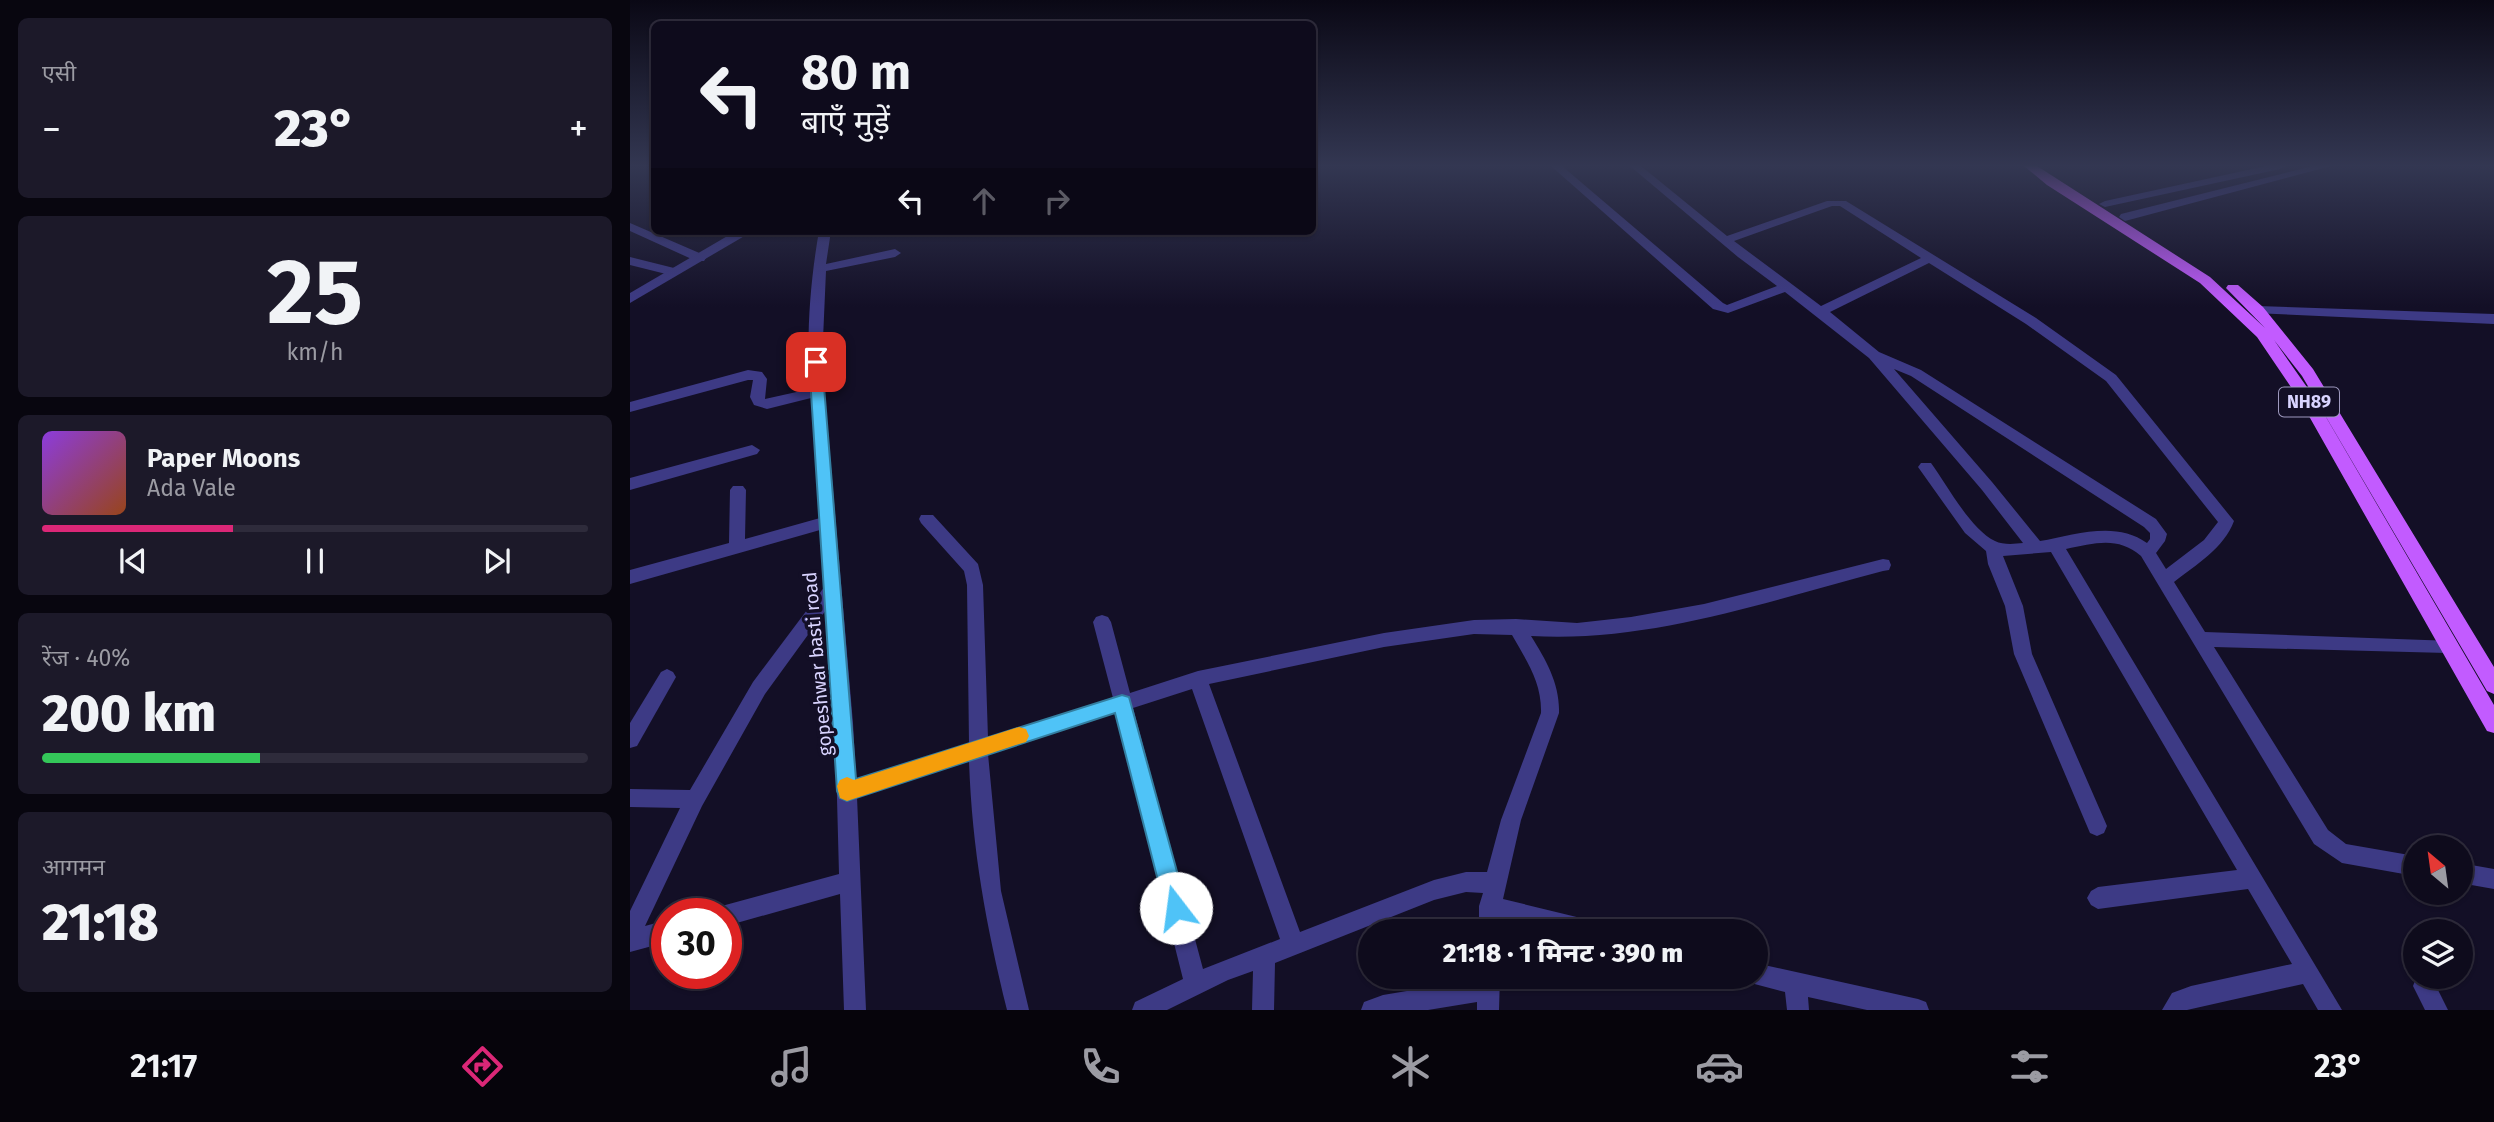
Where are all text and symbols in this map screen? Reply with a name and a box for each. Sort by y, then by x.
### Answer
text: 80 m [801,43,911,102]
icon: left [686,49,777,140]
text: एसी [42,59,76,87]
text: 23° [274,97,356,160]
text: बाएँ मुड़ें [801,103,890,141]
text: − [42,106,61,152]
text: + [569,106,588,152]
icon: left [892,182,930,220]
icon: ahead [965,182,1003,220]
icon: right [1038,182,1076,220]
text: 25 [267,238,363,347]
pin [786,332,846,392]
text: km/h [287,338,343,366]
icon: arrive [797,343,835,381]
road number: NH89 [2279,388,2339,416]
text: Paper Moons [147,443,300,474]
text: Ada Vale [147,474,236,502]
icon: previous [114,542,152,580]
icon: pause [296,542,334,580]
icon: next [478,542,516,580]
street label: gopeshwar basti road [798,571,837,757]
text: रेंज · 40% [42,644,130,672]
text: 200 km [42,682,216,745]
north arrow [2403,835,2473,905]
map controls [2403,835,2473,989]
text: आगमन [42,853,105,881]
position arrow [1139,871,1213,945]
text: 21:18 [42,891,159,954]
speed limit sign: 30 [651,898,742,989]
button: layers [2403,919,2473,989]
text: 21:18 · 1 मिनट · 390 m [1443,938,1683,969]
icon: directions [458,1042,507,1091]
icon: music [767,1042,816,1091]
icon: phone [1076,1042,1125,1091]
icon: climate [1386,1042,1435,1091]
icon: car [1695,1042,1744,1091]
icon: filters [2005,1042,2054,1091]
text: 21:17 [130,1047,197,1085]
text: 23° [2314,1047,2364,1085]

